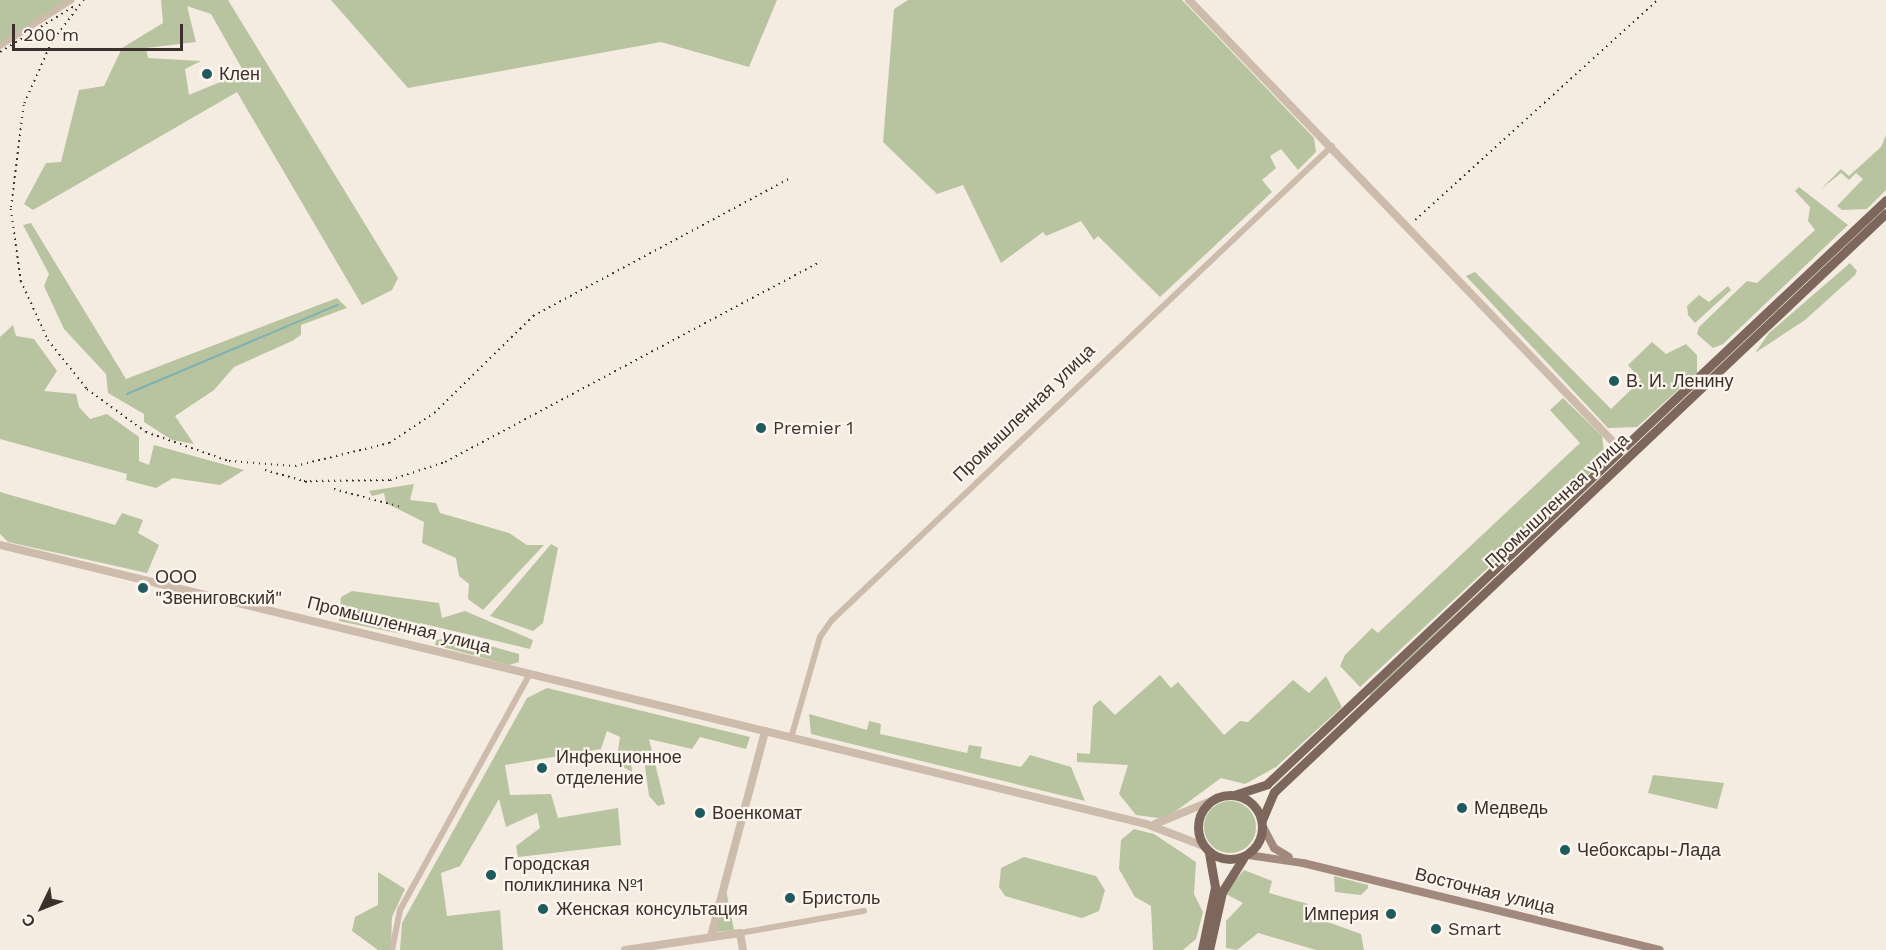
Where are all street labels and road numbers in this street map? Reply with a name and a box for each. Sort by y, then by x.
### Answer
street label: Промышленная улица [949,340,1099,486]
street label: Промышленная улица [1481,429,1633,573]
street label: Промышленная улица [305,592,493,658]
street label: Восточная улица [1413,863,1557,919]

